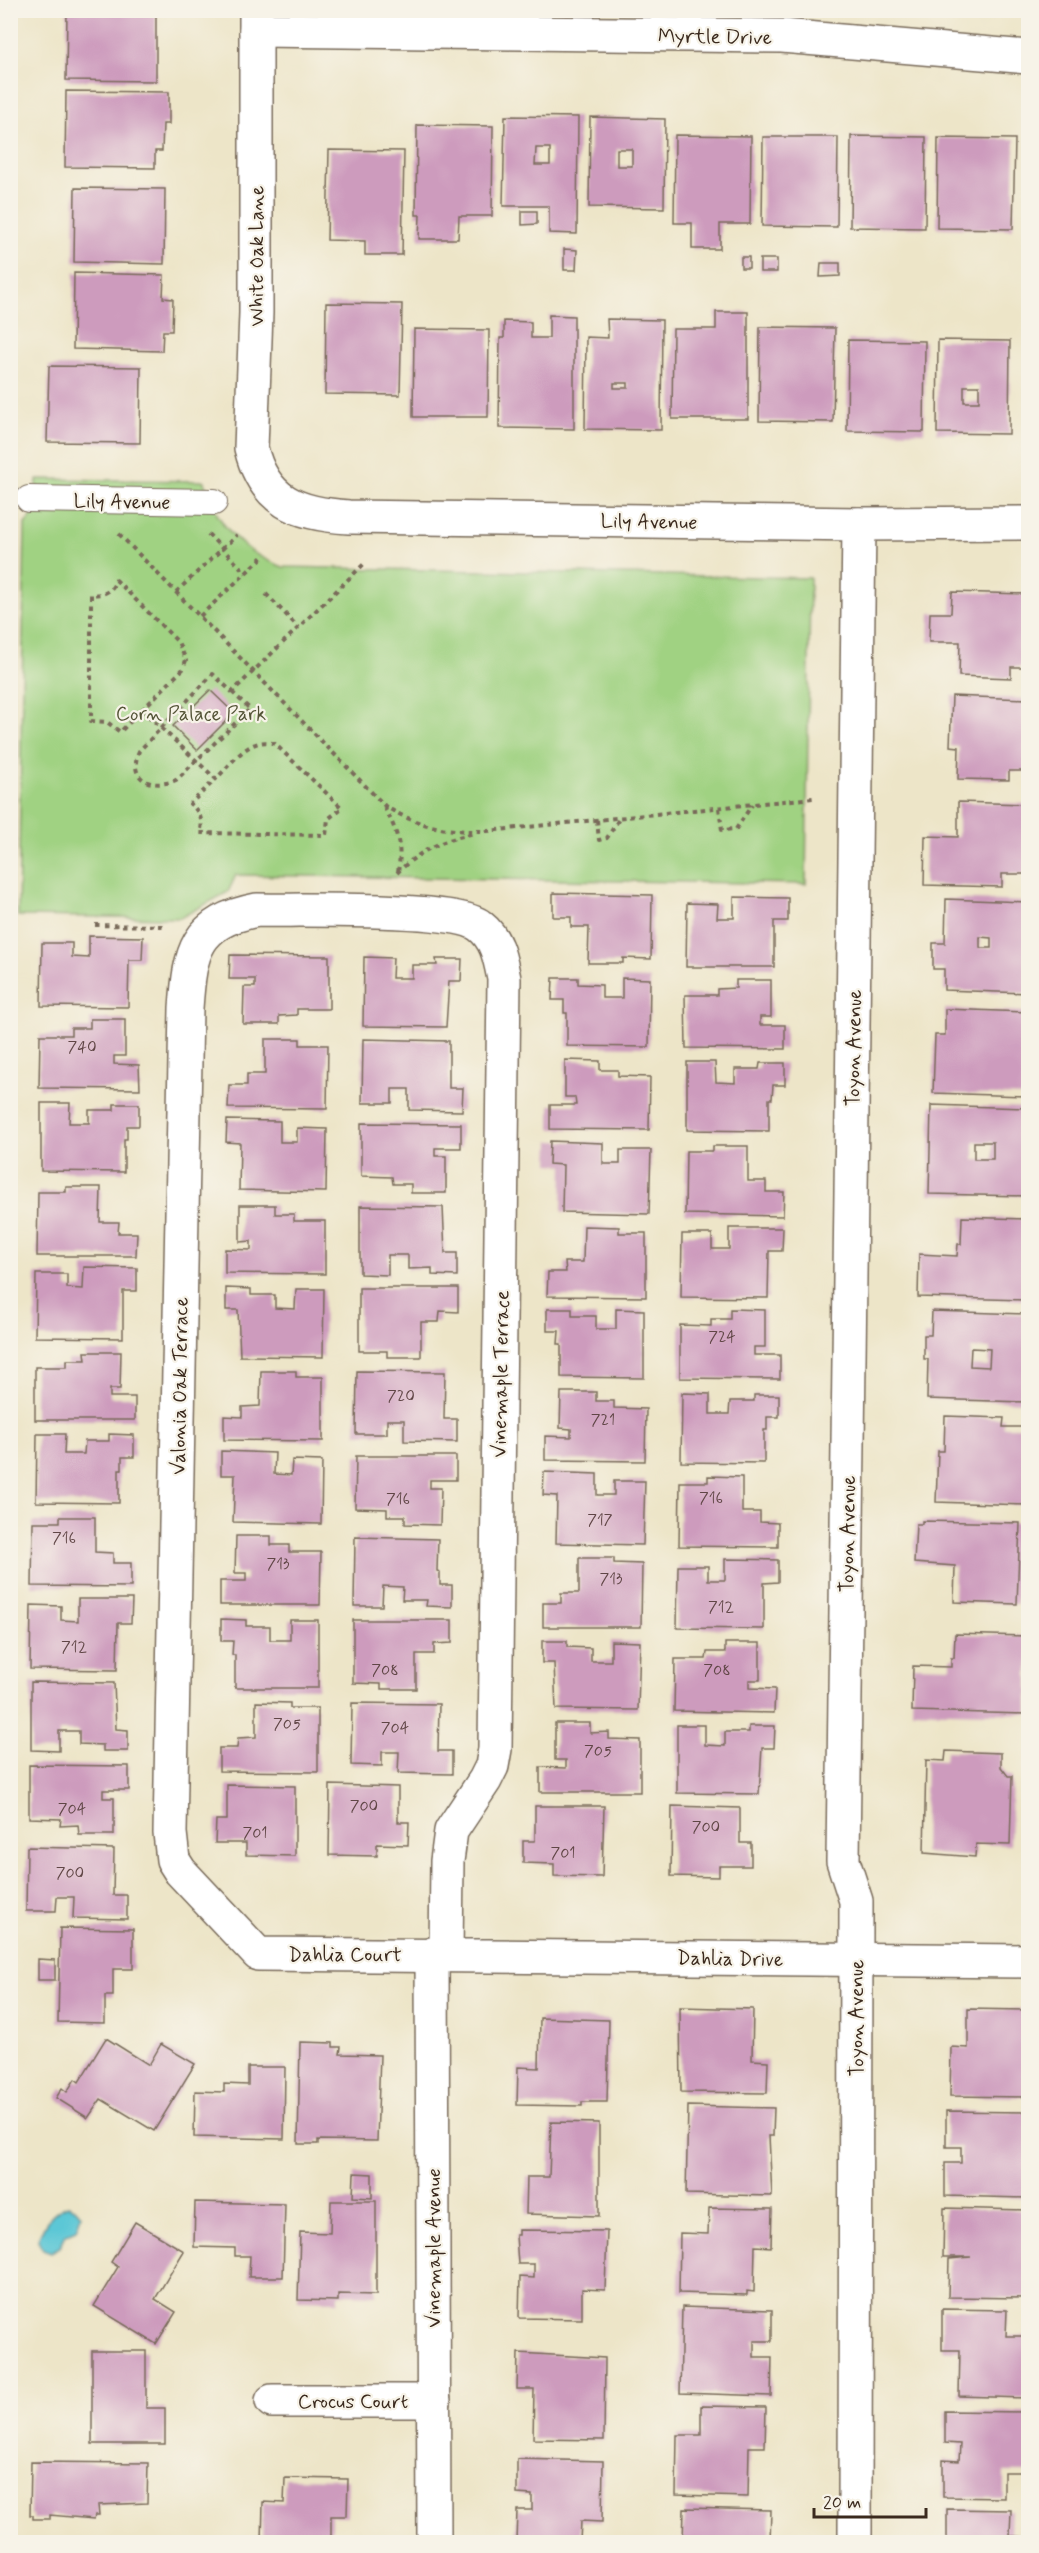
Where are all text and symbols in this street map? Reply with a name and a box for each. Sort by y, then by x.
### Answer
street label: Myrtle Drive [658,23,772,52]
street label: White Oak Lane [244,186,271,326]
street label: Lily Avenue [73,488,170,517]
street label: Lily Avenue [600,508,697,537]
park label: Corn Palace Park [116,701,266,728]
street label: Toyon Avenue [840,989,869,1107]
house number: 740 [67,1037,97,1058]
street label: Vinemaple Terrace [487,1290,516,1458]
street label: Valonia Oak Terrace [165,1297,196,1475]
house number: 724 [708,1327,736,1348]
house number: 720 [387,1386,415,1407]
house number: 721 [591,1410,615,1431]
street label: Toyon Avenue [834,1475,863,1593]
house number: 716 [699,1488,723,1509]
house number: 716 [386,1489,410,1510]
house number: 717 [587,1510,613,1531]
house number: 716 [52,1528,76,1549]
house number: 713 [266,1554,290,1575]
house number: 713 [599,1569,623,1590]
house number: 712 [708,1597,735,1618]
house number: 712 [61,1637,88,1658]
house number: 708 [371,1660,399,1681]
house number: 708 [703,1660,731,1681]
house number: 705 [273,1714,301,1735]
house number: 704 [381,1718,409,1739]
house number: 705 [584,1741,612,1762]
house number: 700 [350,1796,378,1817]
house number: 704 [58,1799,86,1820]
house number: 700 [692,1817,720,1838]
house number: 701 [242,1823,268,1844]
house number: 701 [550,1843,576,1864]
house number: 700 [56,1863,84,1884]
street label: Dahlia Court [288,1942,402,1969]
street label: Dahlia Drive [677,1945,783,1974]
street label: Toyon Avenue [844,1960,871,2076]
street label: Vinemaple Avenue [421,2168,448,2328]
street label: Crocus Court [298,2389,408,2416]
scale bar [814,2481,926,2519]
text: 20 m [823,2491,861,2515]

